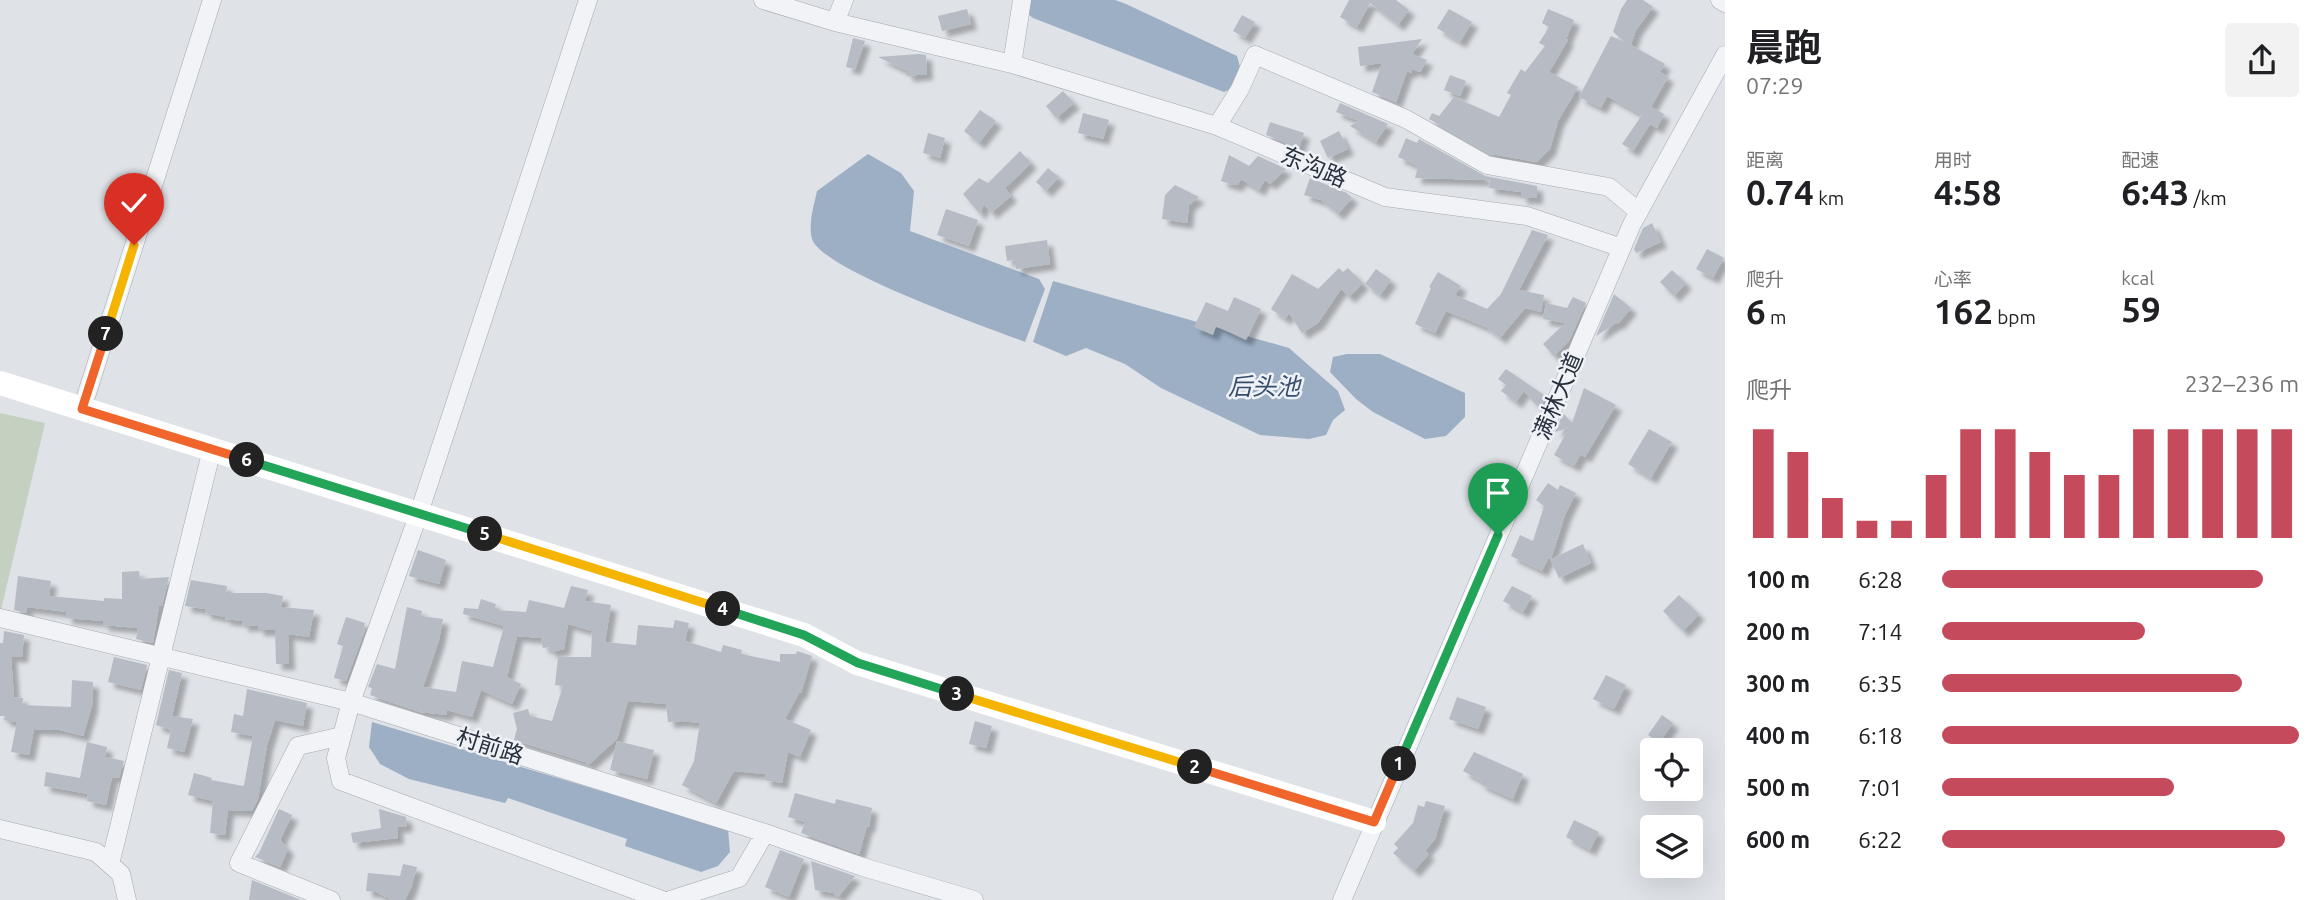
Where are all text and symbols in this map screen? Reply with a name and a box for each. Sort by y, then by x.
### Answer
button: share [2225,23,2299,97]
text: 晨跑 [1746,26,1822,68]
text: 07:29 [1746,73,1804,98]
street label: 东沟路 [1278,142,1351,192]
text: 距离 [1746,149,1784,171]
text: 用时 [1934,149,1972,171]
text: 配速 [2121,149,2159,171]
text: 0.74 [1746,172,1814,212]
text: 4:58 [1934,172,2002,212]
text: 6:43 [2121,172,2189,212]
pin [104,173,164,245]
icon: check [115,184,153,222]
text: km [1814,187,1844,209]
text: /km [2189,187,2227,209]
text: kcal [2121,267,2154,289]
text: 爬升 [1746,268,1784,290]
text: 心率 [1934,268,1972,290]
text: 59 [2121,289,2161,329]
text: 6 [1746,291,1766,331]
text: 162 [1934,291,1993,331]
text: m [1766,306,1787,328]
text: bpm [1993,306,2036,328]
pin: 7 [88,316,124,352]
text: 7 [100,322,111,344]
street label: 满林大道 [1528,349,1587,443]
text: 232–236 m [2185,371,2299,396]
water label: 后头池 [1228,373,1302,400]
text: 爬升 [1746,377,1792,402]
pin: 6 [230,442,264,477]
text: 6 [241,448,252,470]
pin [1468,463,1528,535]
icon: arrive [1479,474,1517,512]
pin: 5 [468,516,503,552]
text: 5 [479,522,490,544]
text: 100 m [1746,567,1810,592]
text: 6:28 [1858,567,1903,592]
pin: 4 [706,592,740,626]
text: 4 [717,597,728,619]
text: 200 m [1746,619,1810,644]
text: 7:14 [1858,619,1903,644]
text: 300 m [1746,671,1810,696]
text: 6:35 [1858,671,1903,696]
pin: 3 [940,676,974,712]
text: 3 [951,682,962,704]
street label: 村前路 [453,723,527,768]
text: 400 m [1746,723,1810,748]
text: 6:18 [1858,723,1903,748]
map controls [1640,738,1703,878]
button: locate [1640,738,1703,801]
pin: 1 [1382,746,1416,782]
pin: 2 [1178,750,1212,784]
text: 1 [1393,752,1404,774]
text: 2 [1189,755,1200,777]
text: 500 m [1746,775,1810,800]
text: 7:01 [1858,775,1903,800]
button: layers [1640,815,1703,878]
text: 600 m [1746,827,1810,852]
text: 6:22 [1858,827,1903,852]

